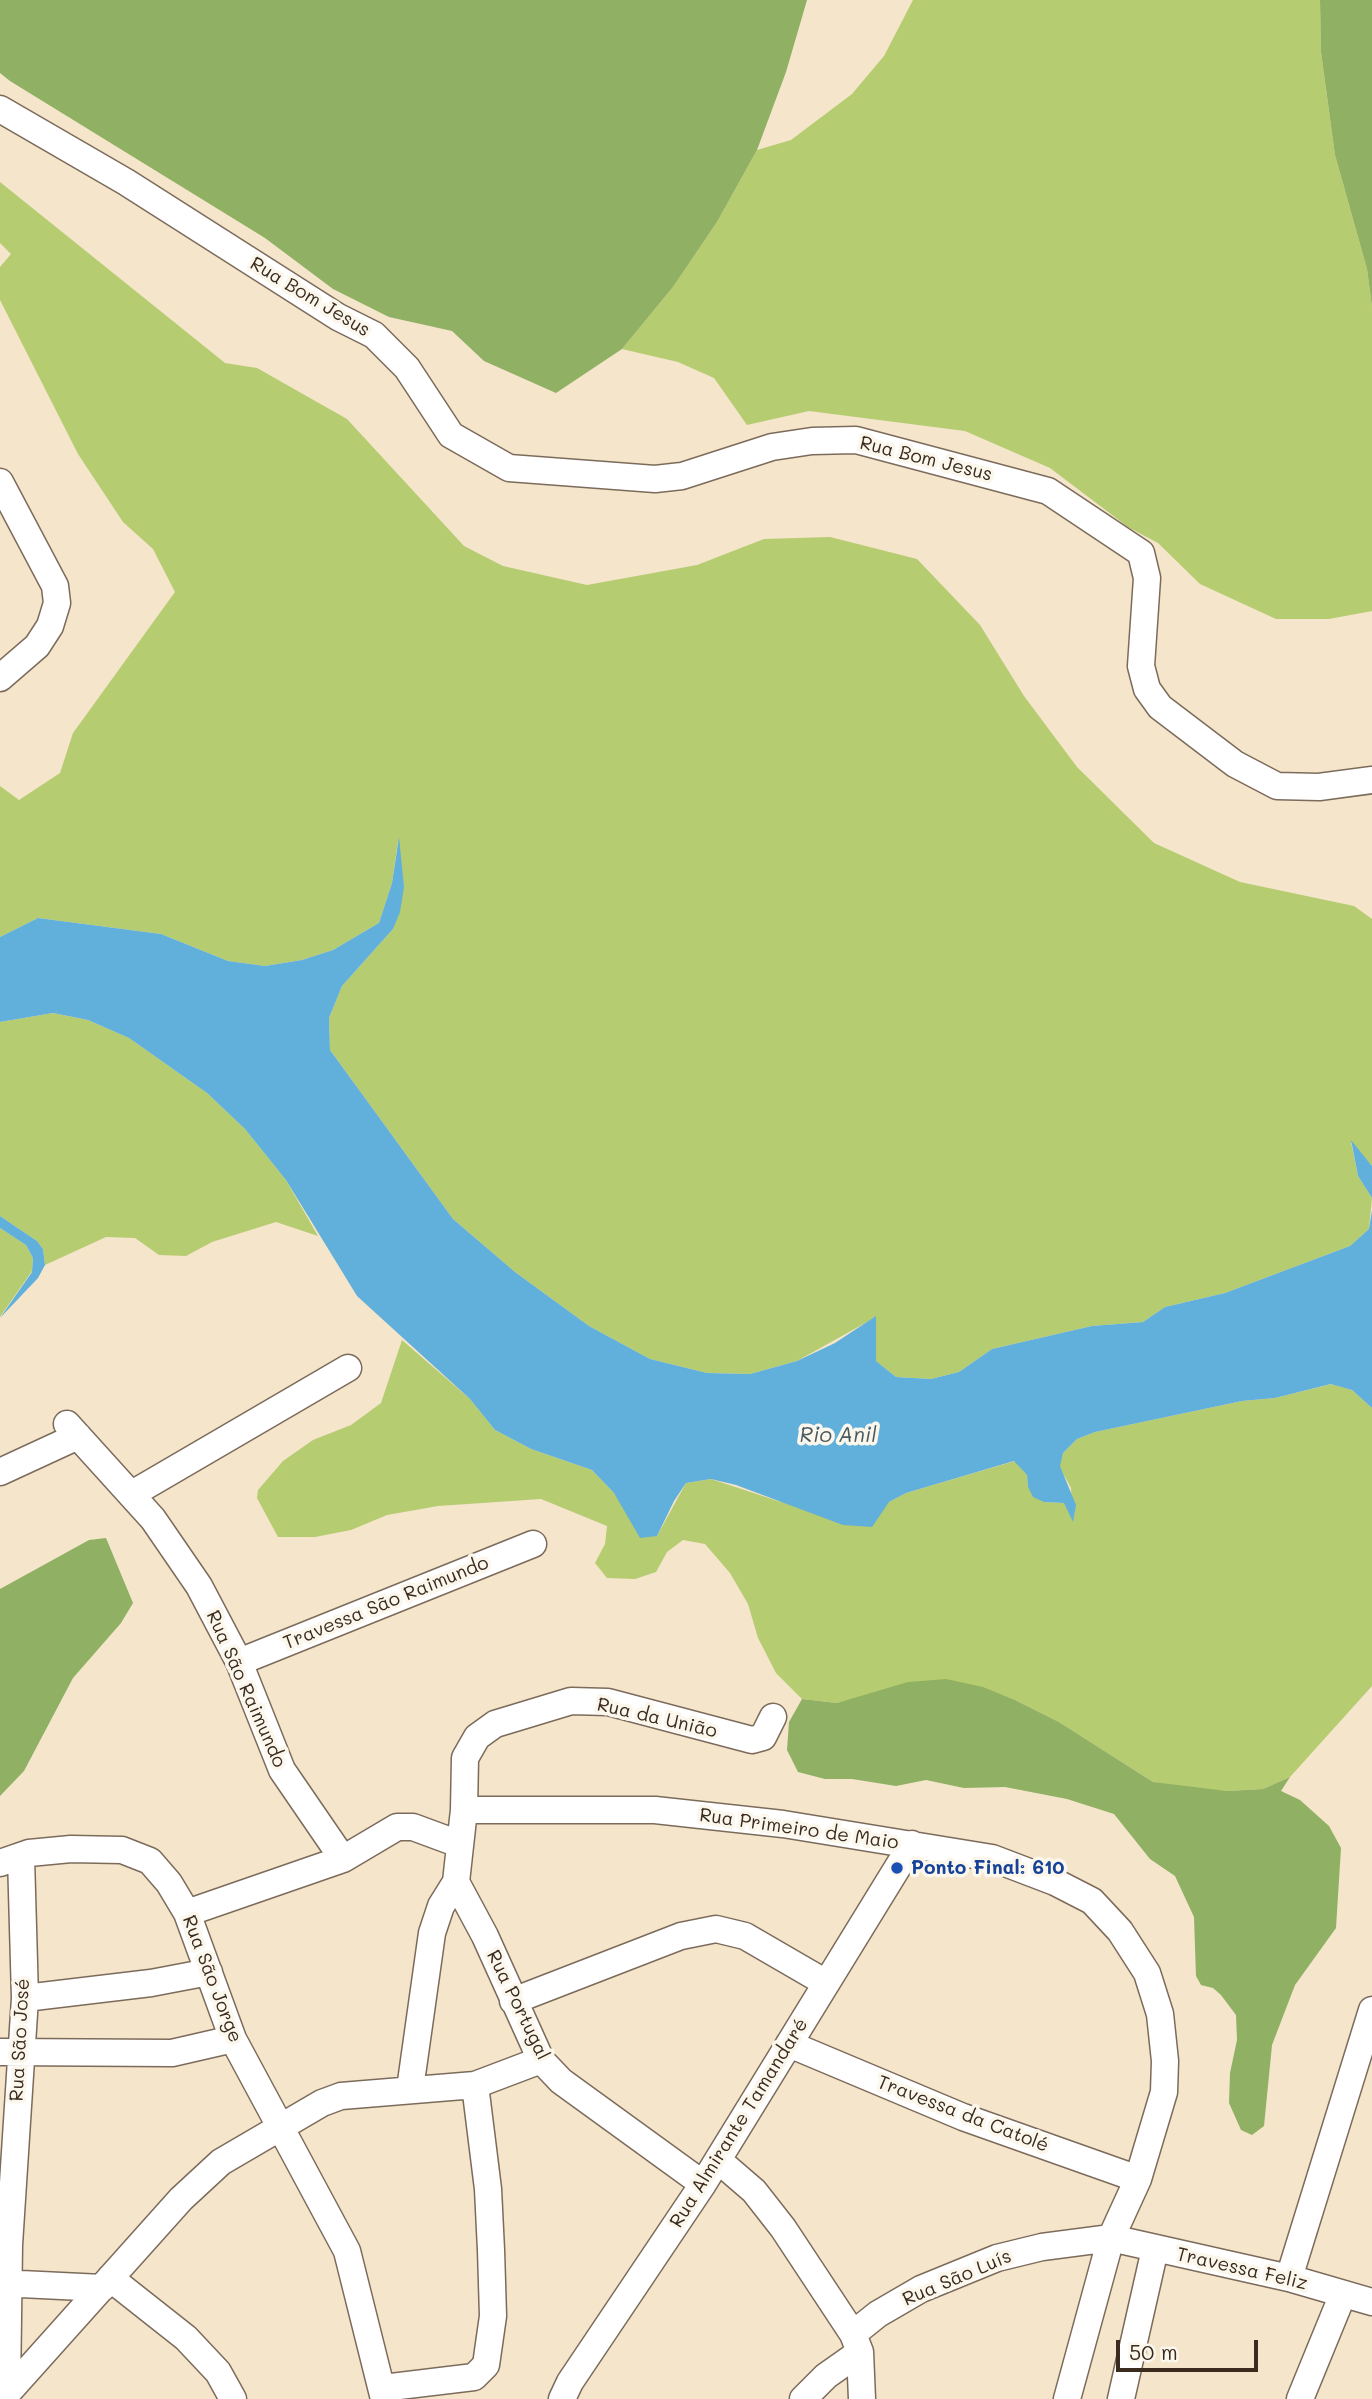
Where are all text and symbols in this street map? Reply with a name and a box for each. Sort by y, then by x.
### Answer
street label: Rua Bom Jesus [246,252,374,342]
street label: Rua Bom Jesus [857,432,995,486]
water label: Rio Anil [800,1423,876,1449]
street label: Travessa São Raimundo [280,1551,492,1655]
street label: Rua São Raimundo [201,1607,291,1771]
street label: Rua da União [595,1693,719,1743]
street label: Rua Primeiro de Maio [698,1804,900,1854]
place label: Ponto Final: 610 [911,1857,1065,1879]
marker: Ponto Final: 610 [889,1860,905,1876]
street label: Rua São Jorge [177,1912,247,2046]
street label: Rua Portugal [482,1946,554,2064]
street label: Rua São José [5,1978,35,2102]
street label: Rua Almirante Tamandaré [665,2014,813,2232]
street label: Travessa da Catolé [874,2071,1052,2157]
street label: Travessa Feliz [1174,2243,1310,2295]
street label: Rua São Luís [899,2245,1015,2311]
scale bar [1120,2326,1262,2370]
text: 50 m [1129,2338,1178,2365]

